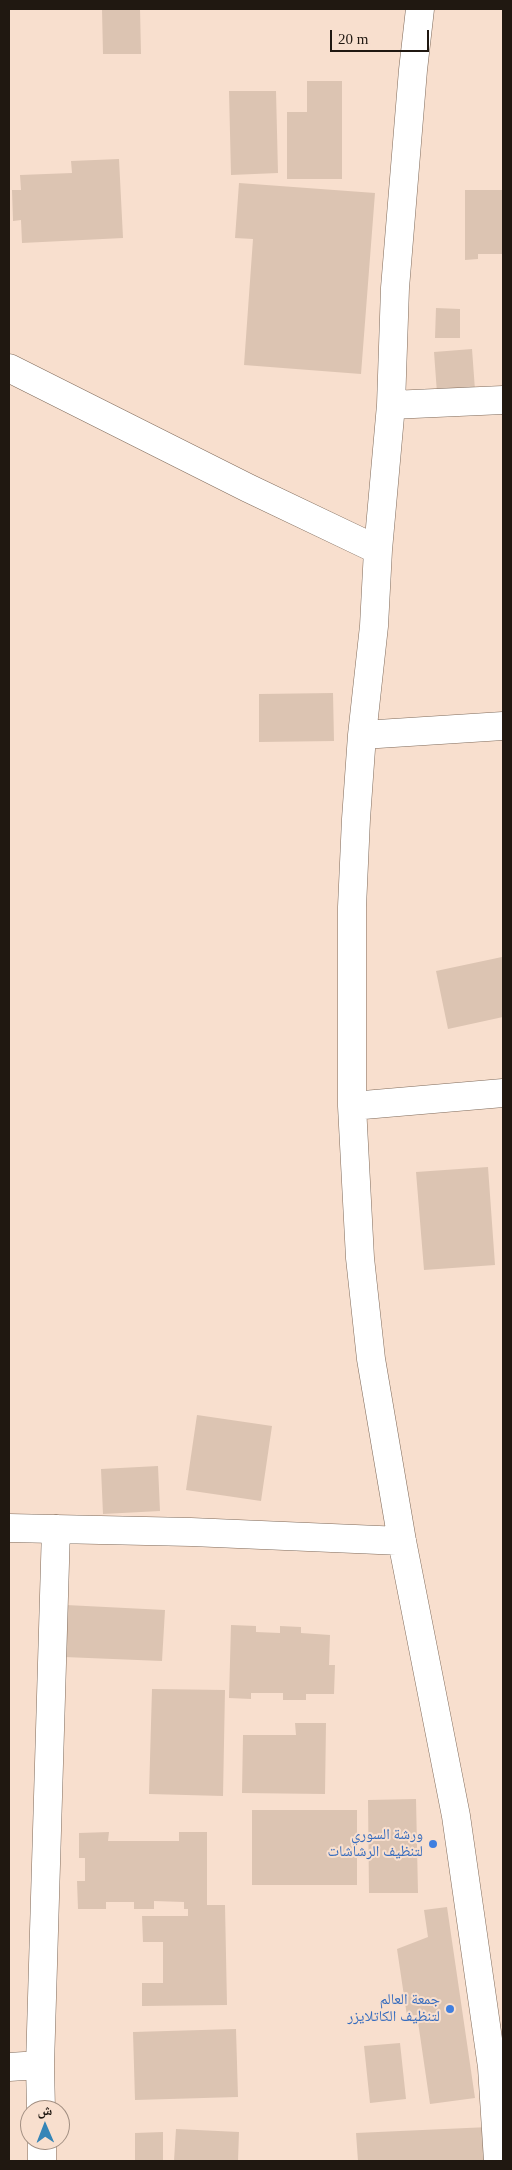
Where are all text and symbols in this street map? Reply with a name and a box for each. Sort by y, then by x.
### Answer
scale bar [332,20,431,52]
text: 20 m [338,31,368,47]
place label: ورشة السوري لتنظيف الرشاشات [327,1826,423,1861]
marker: ورشة السوري لتنظيف الرشاشات [427,1838,439,1850]
place label: جمعة العالم لتنظيف الكاتلايزر [347,1991,440,2026]
marker: جمعة العالم لتنظيف الكاتلايزر [444,2003,456,2015]
north arrow [20,2100,70,2150]
text: ش [37,2103,52,2118]

